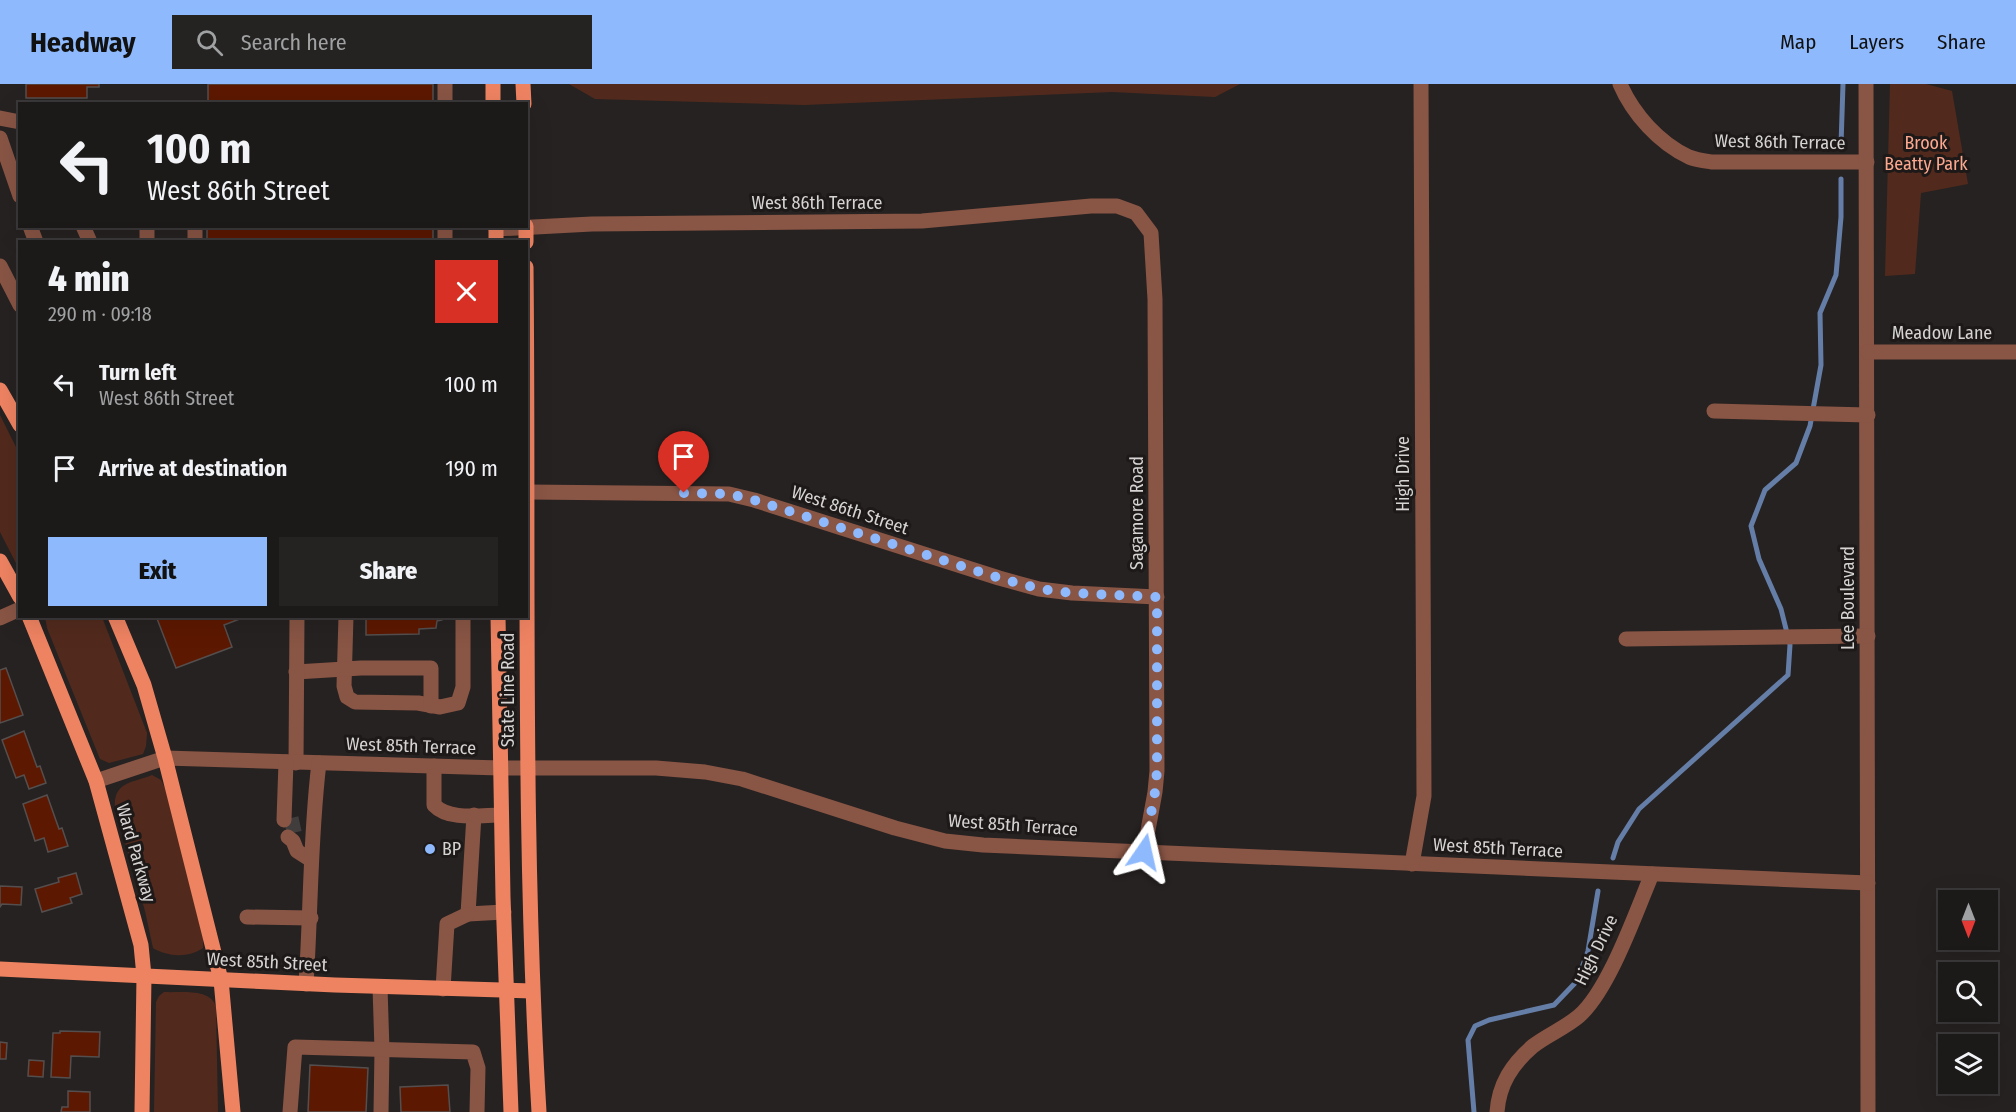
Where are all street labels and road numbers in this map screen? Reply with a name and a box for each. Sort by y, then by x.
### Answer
street label: West 86th Terrace [1714,130,1846,154]
street label: West 86th Terrace [752,192,883,214]
street label: Meadow Lane [1892,322,1992,344]
street label: High Drive [1392,436,1414,512]
street label: Sagamore Road [1126,456,1148,570]
street label: West 86th Street [789,481,911,539]
street label: Lee Boulevard [1837,546,1859,650]
street label: State Line Road [497,633,519,747]
street label: West 85th Terrace [346,733,476,759]
street label: Ward Parkway [111,801,161,905]
street label: West 85th Terrace [947,809,1079,841]
street label: West 85th Terrace [1432,834,1564,862]
street label: High Drive [1570,911,1623,989]
street label: West 85th Street [206,948,328,976]

